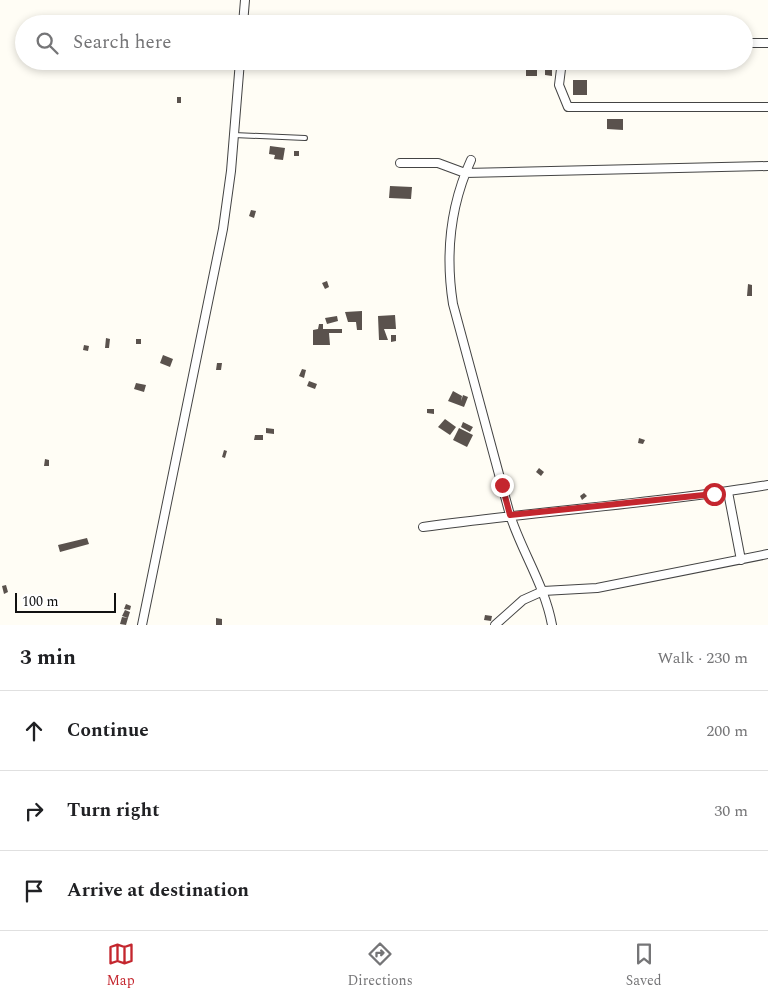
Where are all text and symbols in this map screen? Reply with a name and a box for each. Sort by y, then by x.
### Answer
search box [15,15,753,70]
text: Search here [73,28,172,57]
icon: search [33,29,61,57]
route end [491,474,514,497]
route start [703,483,726,506]
scale bar [15,590,116,613]
text: 100 m [22,591,59,612]
text: 3 min [20,642,76,674]
text: Walk · 230 m [657,646,748,670]
text: Continue [67,716,149,745]
icon: ahead [20,717,48,745]
text: 200 m [706,719,748,743]
text: Turn right [67,796,160,825]
icon: right [20,797,48,825]
text: 30 m [714,799,748,823]
text: Arrive at destination [67,876,249,905]
icon: arrive [20,877,48,905]
tab: Map [106,940,135,991]
tab: Directions [347,940,413,991]
tab: Saved [626,940,662,991]

